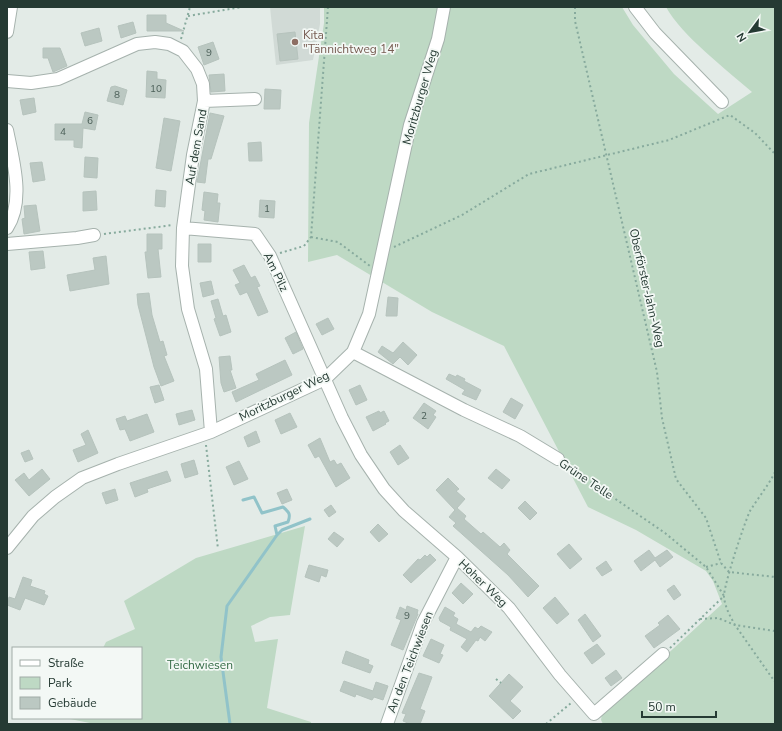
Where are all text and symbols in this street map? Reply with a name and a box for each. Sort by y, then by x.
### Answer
north arrow [730,12,770,52]
place label: Kita "Tännichtweg 14" [303,27,399,57]
text: N [733,30,750,45]
marker: Kita "Tännichtweg 14" [290,37,300,47]
house number: 9 [206,46,212,60]
street label: Moritzburger Weg [399,47,441,147]
house number: 10 [150,82,162,96]
house number: 8 [114,88,120,102]
street label: Auf dem Sand [181,108,211,186]
house number: 6 [87,114,93,128]
house number: 4 [60,125,66,139]
house number: 1 [264,202,270,216]
street label: Oberförster-Jahn-Weg [626,227,668,349]
street label: Am Pilz [260,250,293,295]
street label: Moritzburger Weg [236,367,332,425]
house number: 2 [421,409,427,423]
street label: Grüne Telle [556,455,616,503]
street label: Hoher Weg [455,556,511,610]
street label: An den Teichwiesen [383,609,437,715]
house number: 9 [404,609,410,623]
legend [12,647,142,719]
text: Straße [48,655,84,671]
park label: Teichwiesen [167,657,233,673]
text: Park [48,675,73,691]
scale bar [642,693,716,719]
text: Gebäude [48,695,97,711]
text: 50 m [648,699,676,715]

